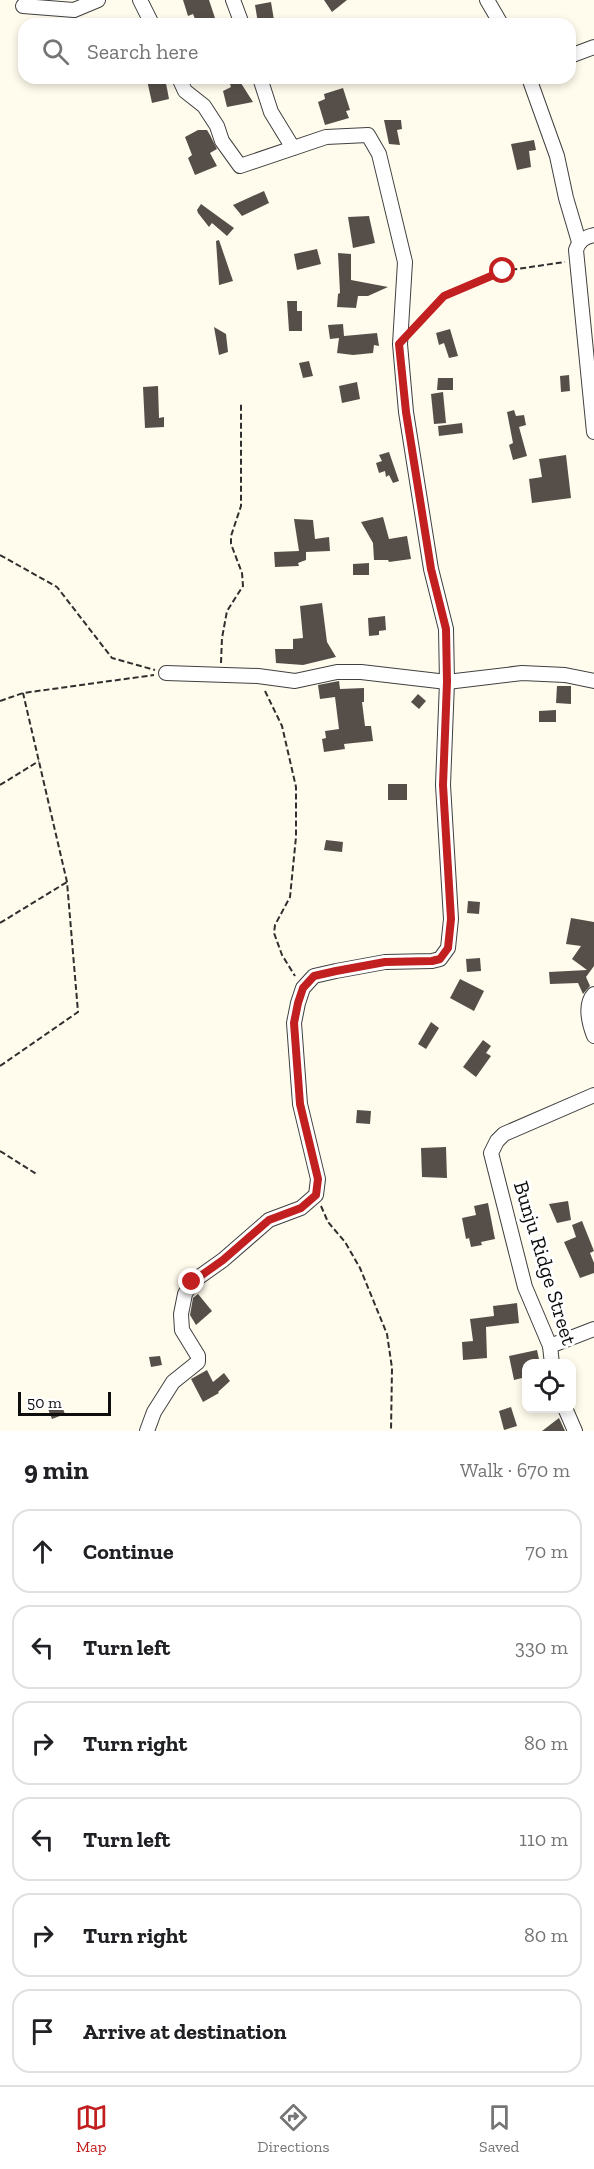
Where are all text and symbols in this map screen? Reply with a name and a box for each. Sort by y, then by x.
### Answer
search box [18,18,576,84]
icon: search [39,35,72,68]
text: Search here [87,38,198,65]
route start [489,257,515,283]
street label: Bunju Ridge Street [508,1178,582,1348]
route end [178,1268,204,1294]
map controls [522,1359,576,1413]
button: locate [522,1359,576,1413]
scale bar [18,1389,111,1416]
text: 50 m [27,1393,62,1412]
text: 9 min [24,1454,89,1486]
text: Walk · 670 m [460,1458,570,1482]
icon: ahead [26,1535,59,1568]
text: Continue [83,1538,174,1565]
text: 70 m [525,1539,568,1563]
icon: left [26,1631,59,1664]
text: Turn left [83,1634,170,1661]
text: 330 m [515,1635,568,1659]
icon: right [26,1727,59,1760]
text: Turn right [83,1730,187,1757]
text: 80 m [524,1731,568,1755]
icon: left [26,1823,59,1856]
text: Turn left [83,1826,170,1853]
text: 110 m [519,1827,568,1851]
icon: right [26,1919,59,1952]
text: Turn right [83,1922,187,1949]
text: 80 m [524,1923,568,1947]
icon: arrive [26,2015,59,2048]
text: Arrive at destination [83,2018,286,2045]
tab: Map [75,2101,108,2156]
tab: Directions [257,2101,330,2156]
tab: Saved [479,2101,519,2156]

